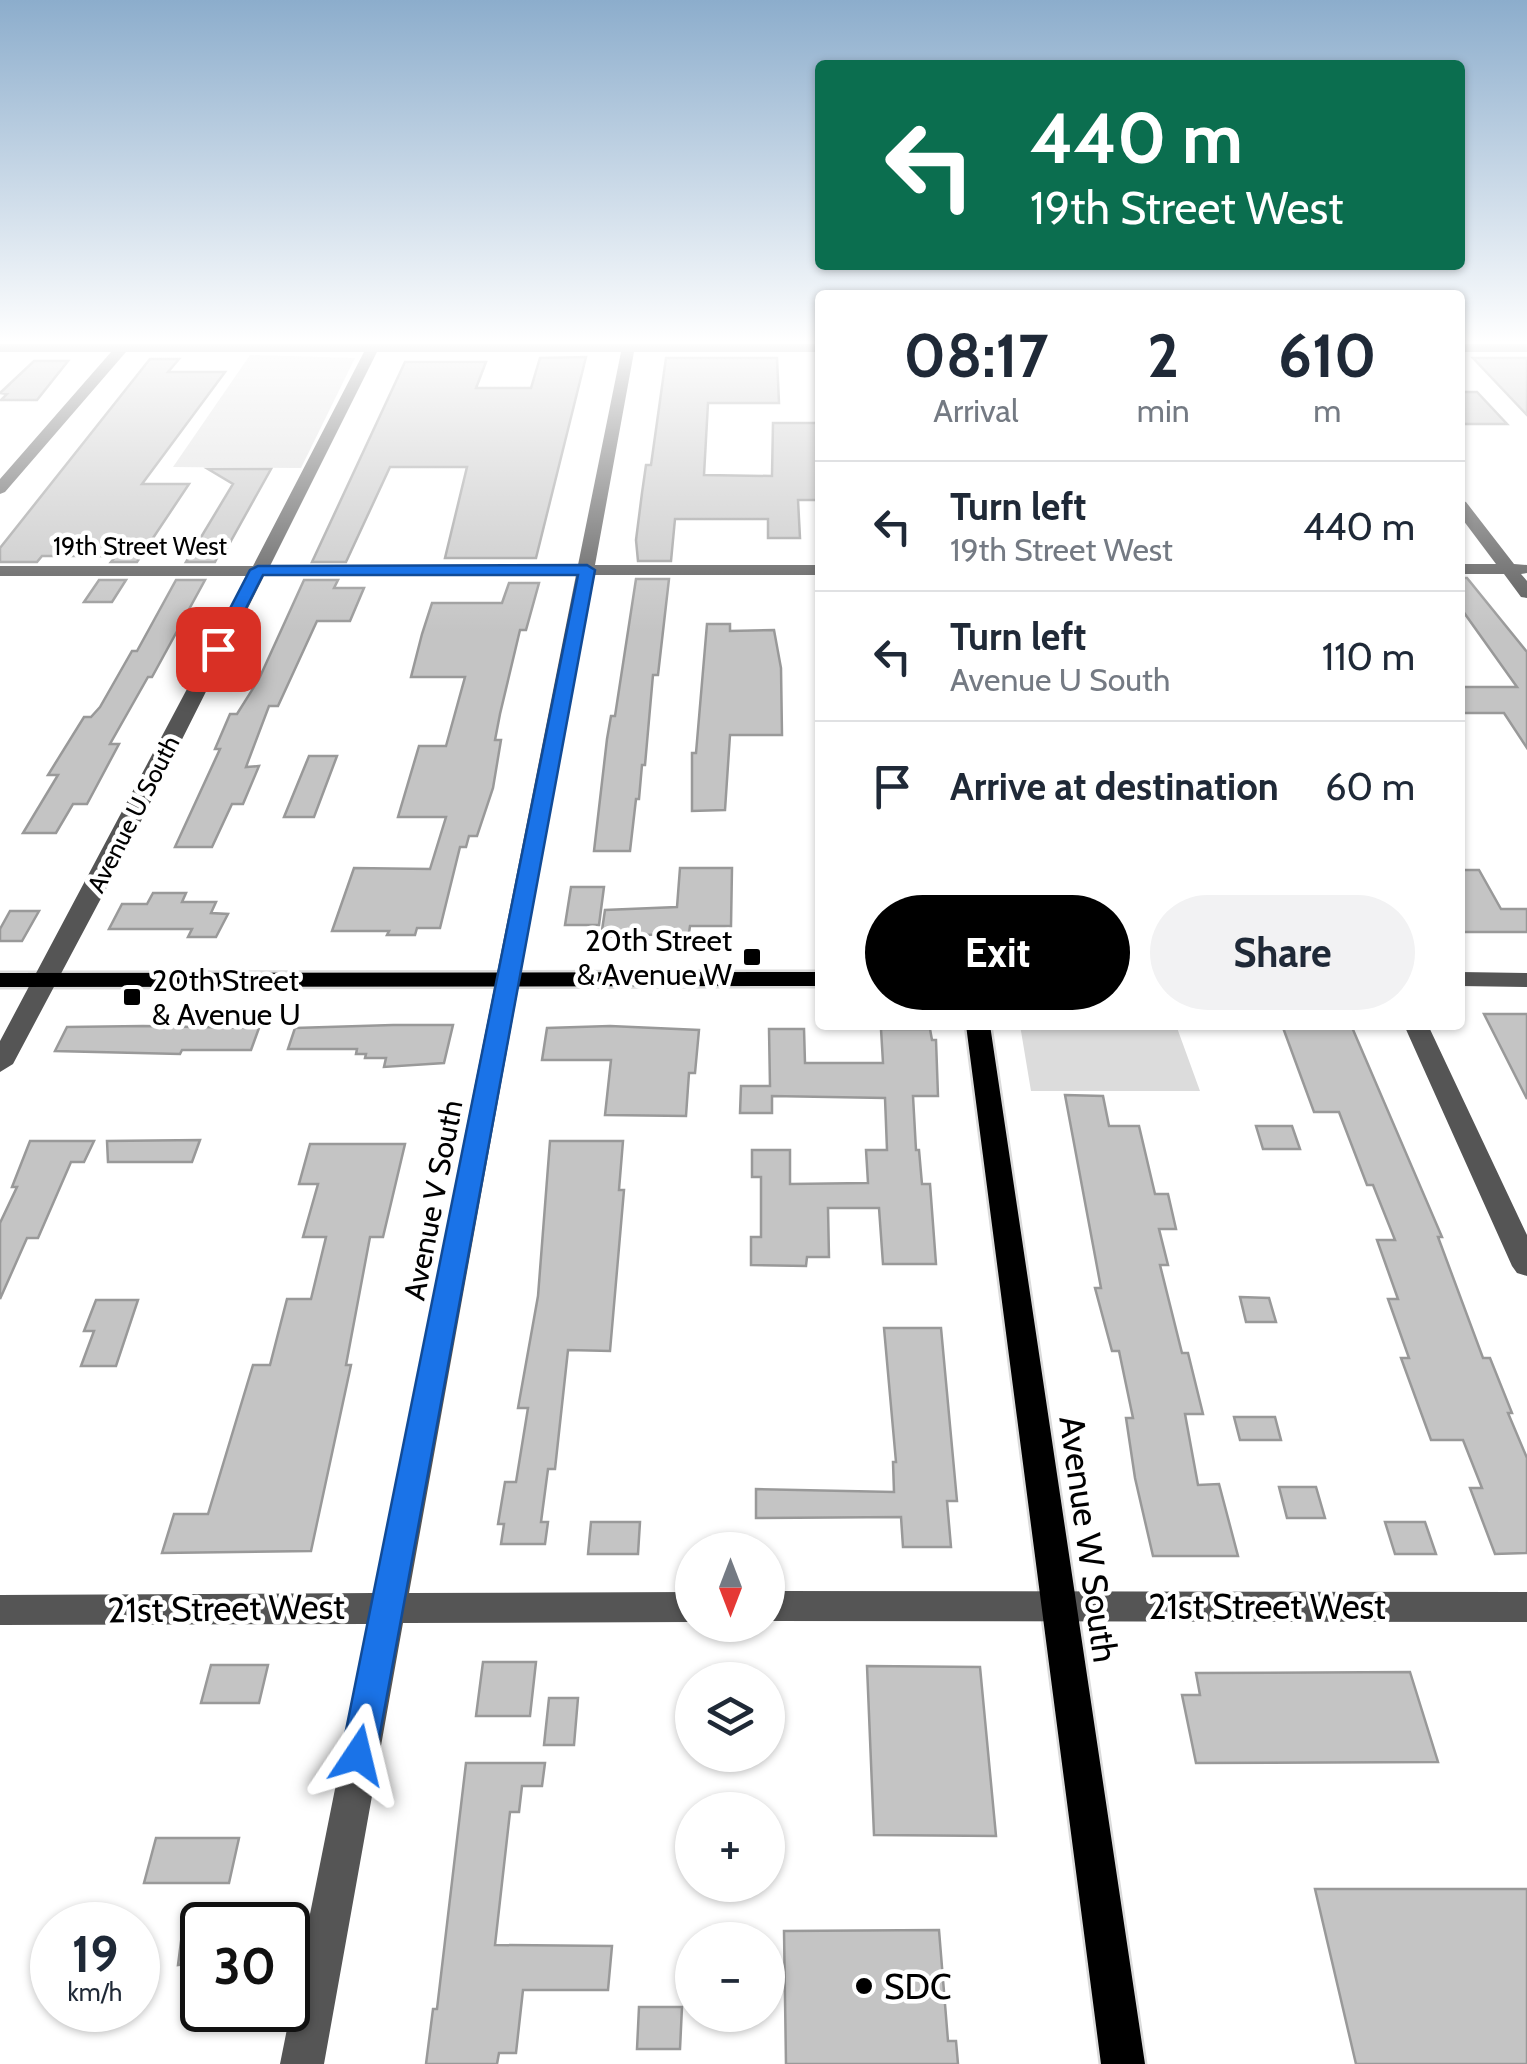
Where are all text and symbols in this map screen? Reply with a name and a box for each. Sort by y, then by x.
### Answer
text: 440 m [1030,95,1243,181]
icon: left [865,100,995,230]
text: 19th Street West [1030,181,1343,235]
text: 08:17 [904,319,1048,392]
text: 2 [1147,319,1179,392]
text: 610 [1278,319,1376,392]
text: Arrival [933,391,1019,430]
text: min [1137,391,1190,430]
text: m [1313,391,1341,430]
text: Turn left [950,483,1086,530]
icon: left [865,499,920,554]
text: 440 m [1303,503,1415,550]
text: 19th Street West [950,530,1173,569]
street label: 19th Street West [53,531,228,561]
pin [176,607,261,692]
text: Turn left [950,613,1086,660]
icon: arrive [191,622,246,677]
icon: left [865,629,920,684]
text: 110 m [1322,633,1415,680]
text: Avenue U South [950,660,1170,699]
street label: Avenue U South [81,731,185,897]
icon: arrive [865,759,920,814]
text: Arrive at destination [950,763,1279,810]
text: 60 m [1325,763,1415,810]
button: Exit [865,895,1130,1010]
button: Share [1150,895,1415,1010]
place label: 20th Street & Avenue W [577,922,733,993]
marker: 20th Street & Avenue W [741,946,763,968]
place label: 20th Street & Avenue U [152,962,301,1033]
marker: 20th Street & Avenue U [121,986,143,1008]
street label: Avenue V South [395,1097,471,1303]
street label: Avenue W South [1050,1413,1128,1665]
north arrow [675,1532,785,1642]
map controls [675,1532,785,2032]
street label: 21st Street West [107,1584,345,1632]
street label: 21st Street West [1148,1585,1386,1628]
button: layers [675,1662,785,1772]
position arrow [306,1703,410,1807]
button: + [675,1792,785,1902]
speed limit sign: 30 [180,1902,310,2032]
button: − [675,1922,785,2032]
text: 19 [72,1924,118,1985]
place label: SDC [884,1965,951,2008]
marker: SDC [853,1975,875,1997]
text: km/h [68,1977,122,2007]

